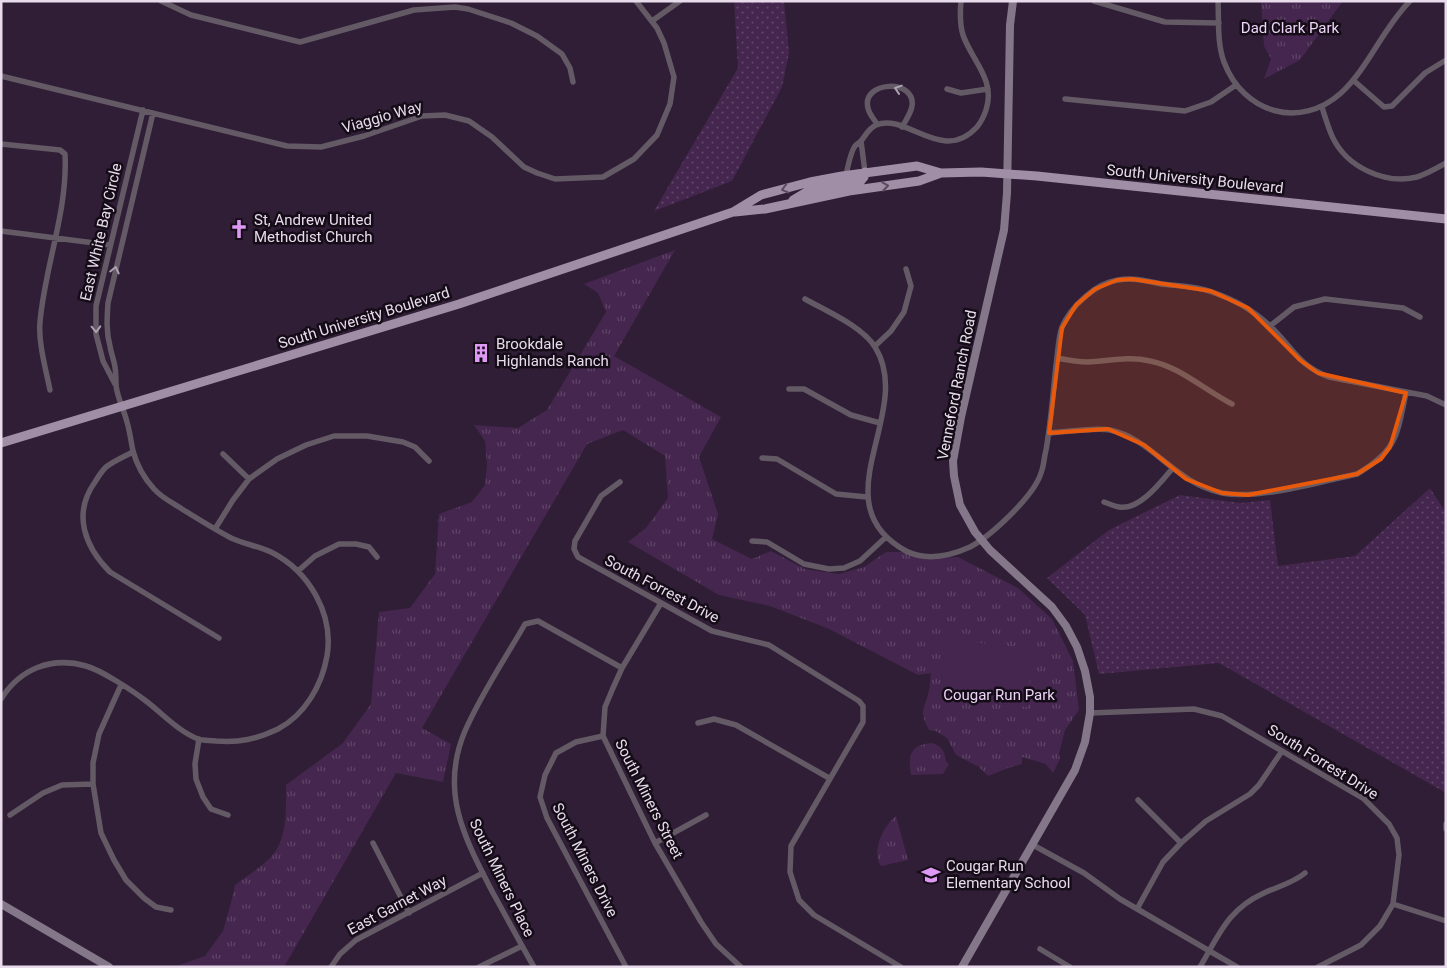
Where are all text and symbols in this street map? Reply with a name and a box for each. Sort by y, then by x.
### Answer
park label: Dad Clark Park [1241,19,1340,37]
one-way arrow [894,84,903,94]
street label: Viaggio Way [340,97,424,137]
street label: East White Bay Circle [76,161,126,303]
street label: South University Boulevard [1106,161,1284,197]
one-way arrow [882,181,890,192]
one-way arrow [782,183,790,193]
place label: St, Andrew United Methodist Church [254,211,373,246]
church icon: St, Andrew United Methodist Church [228,218,250,240]
one-way arrow [110,266,120,274]
street label: South University Boulevard [276,283,452,353]
street label: Venneford Ranch Road [934,308,980,462]
one-way arrow [91,325,101,333]
place label: Brookdale Highlands Ranch [496,335,609,370]
building icon: Brookdale Highlands Ranch [470,342,492,364]
street label: South Forrest Drive [602,551,722,627]
park label: Cougar Run Park [943,686,1055,704]
street label: South Forrest Drive [1264,721,1382,803]
street label: South Miners Street [611,736,687,862]
street label: South Miners Drive [548,800,622,920]
street label: South Miners Place [466,816,538,940]
place label: Cougar Run Elementary School [946,857,1070,892]
school or university icon: Cougar Run Elementary School [920,864,942,886]
street label: East Garnet Way [344,871,450,939]

